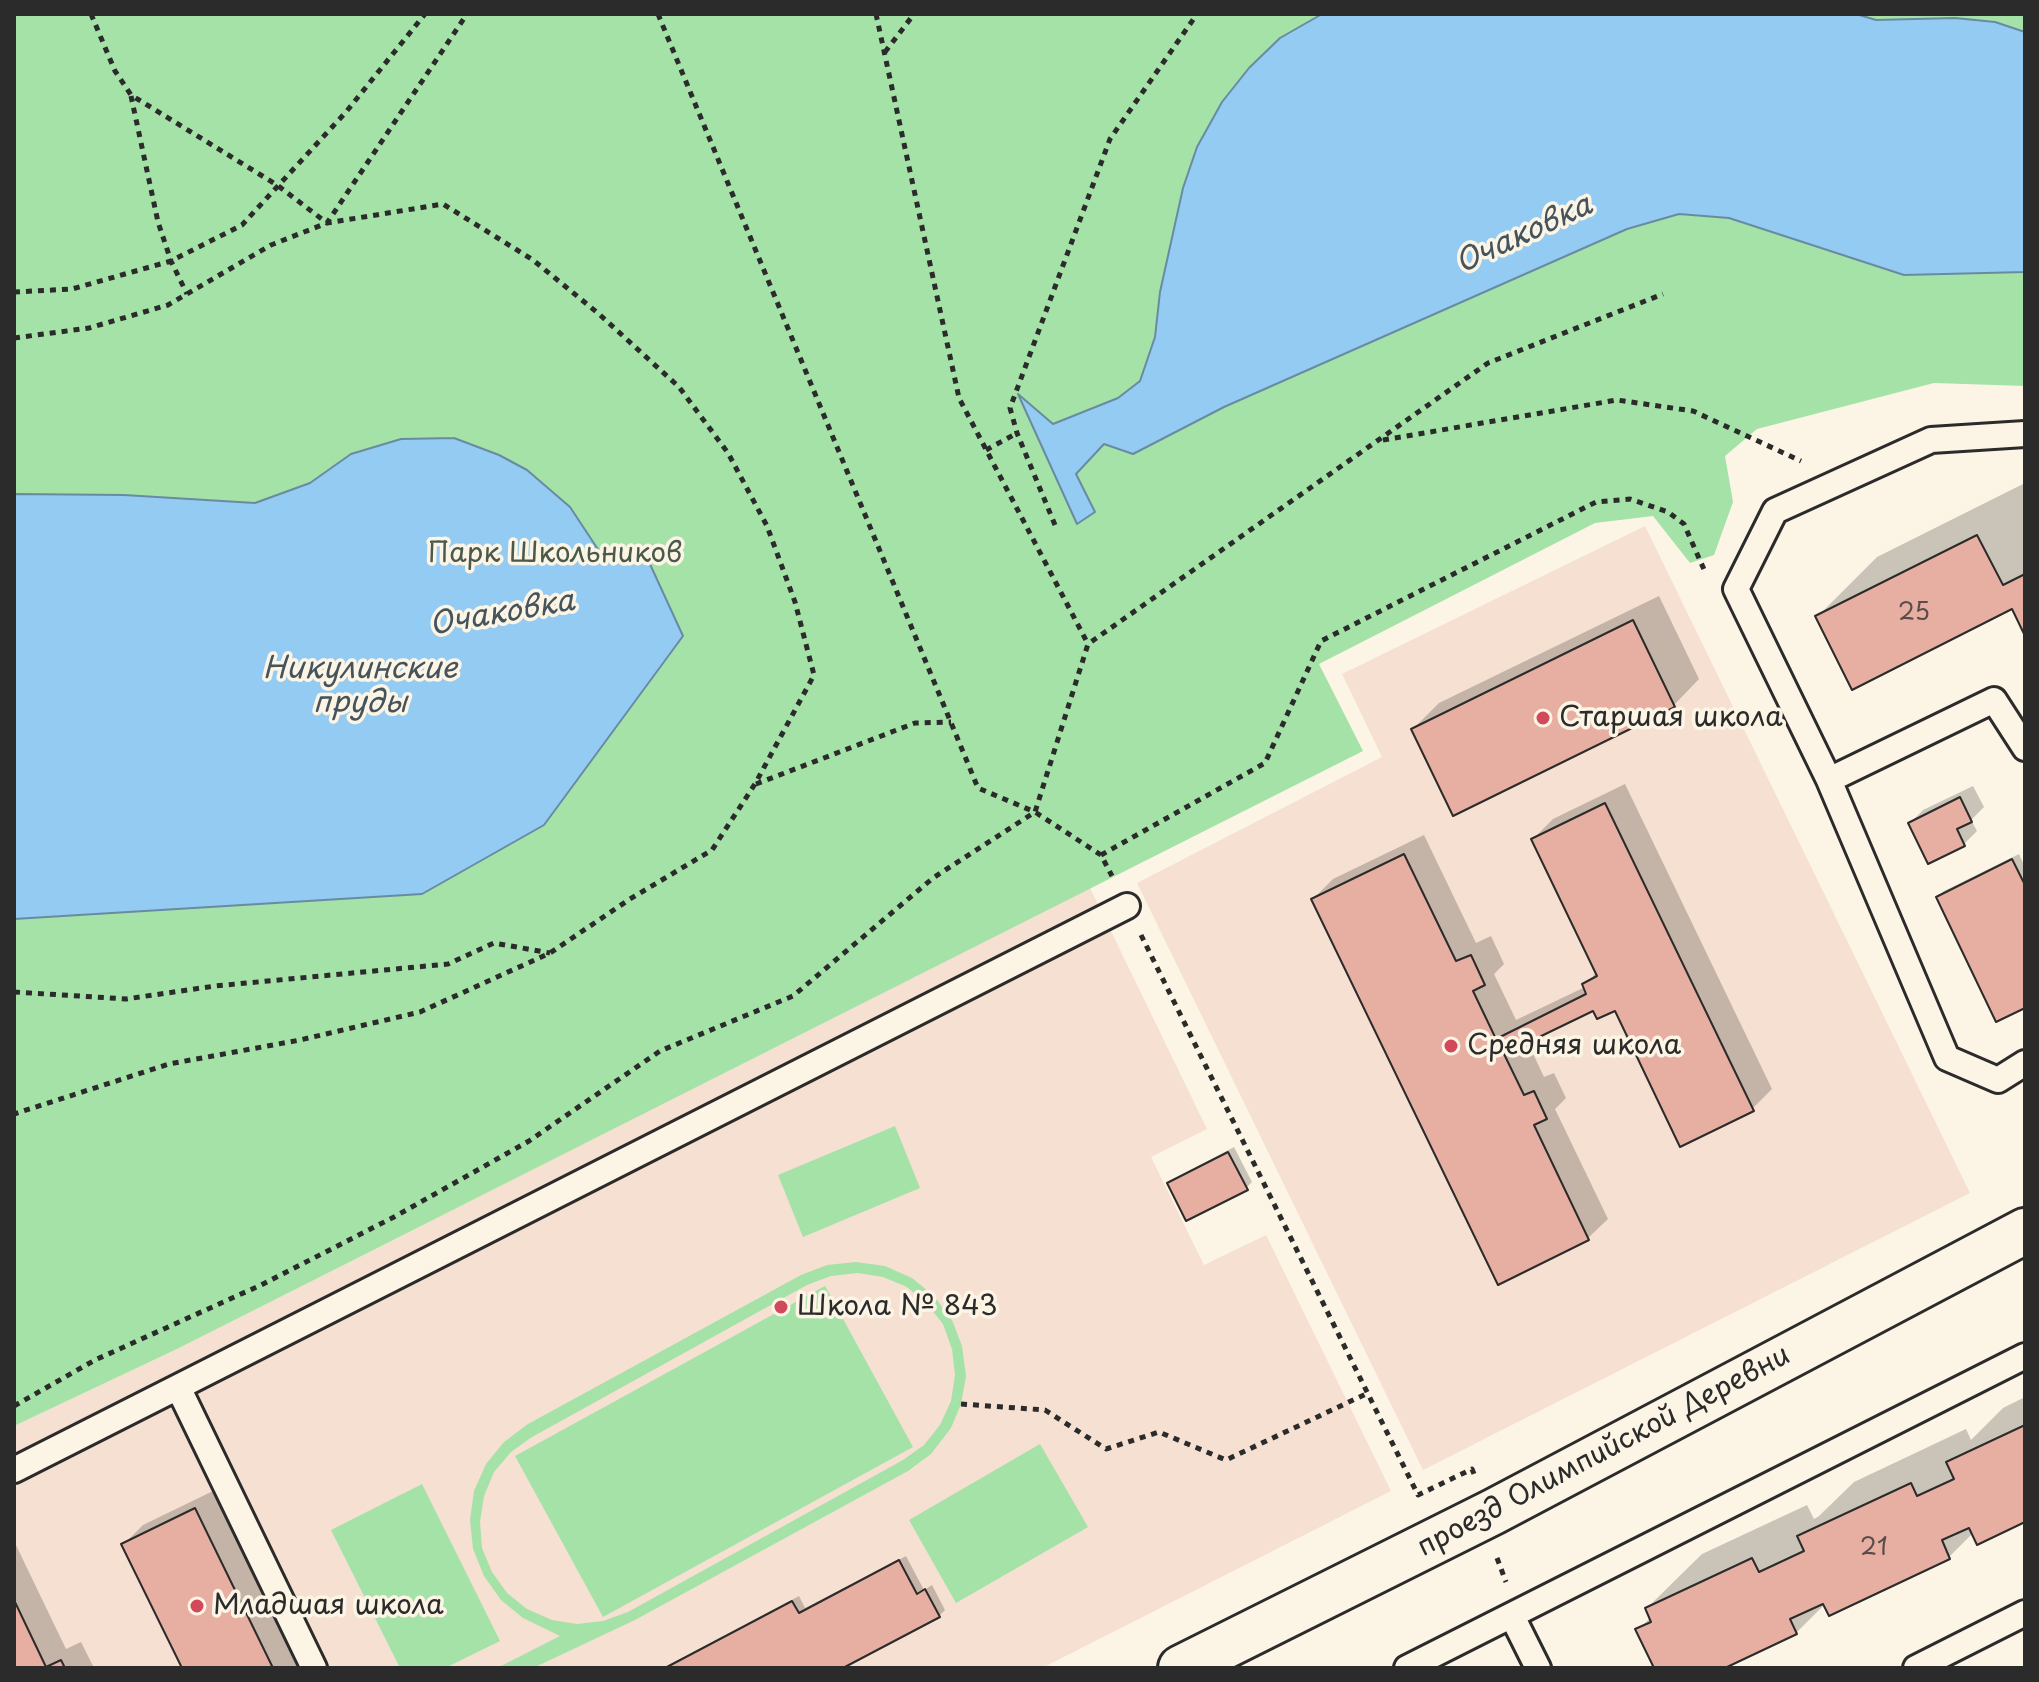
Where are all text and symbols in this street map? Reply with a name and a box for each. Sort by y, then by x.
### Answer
water label: Очаковка [1450,188,1598,282]
park label: Парк Школьников [428,537,682,571]
water label: Очаковка [427,584,577,644]
house number: 25 [1898,599,1930,627]
water label: Никулинские пруды [263,652,457,722]
place label: Старшая школа [1559,701,1783,735]
marker: Старшая школа [1534,709,1552,727]
place label: Средняя школа [1467,1029,1681,1063]
marker: Средняя школа [1442,1037,1460,1055]
place label: Школа № 843 [797,1290,998,1324]
marker: Школа № 843 [772,1298,790,1316]
street label: проезд Олимпийской Деревни [1412,1339,1796,1565]
house number: 21 [1860,1534,1888,1562]
place label: Младшая школа [213,1589,444,1623]
marker: Младшая школа [188,1597,206,1615]

